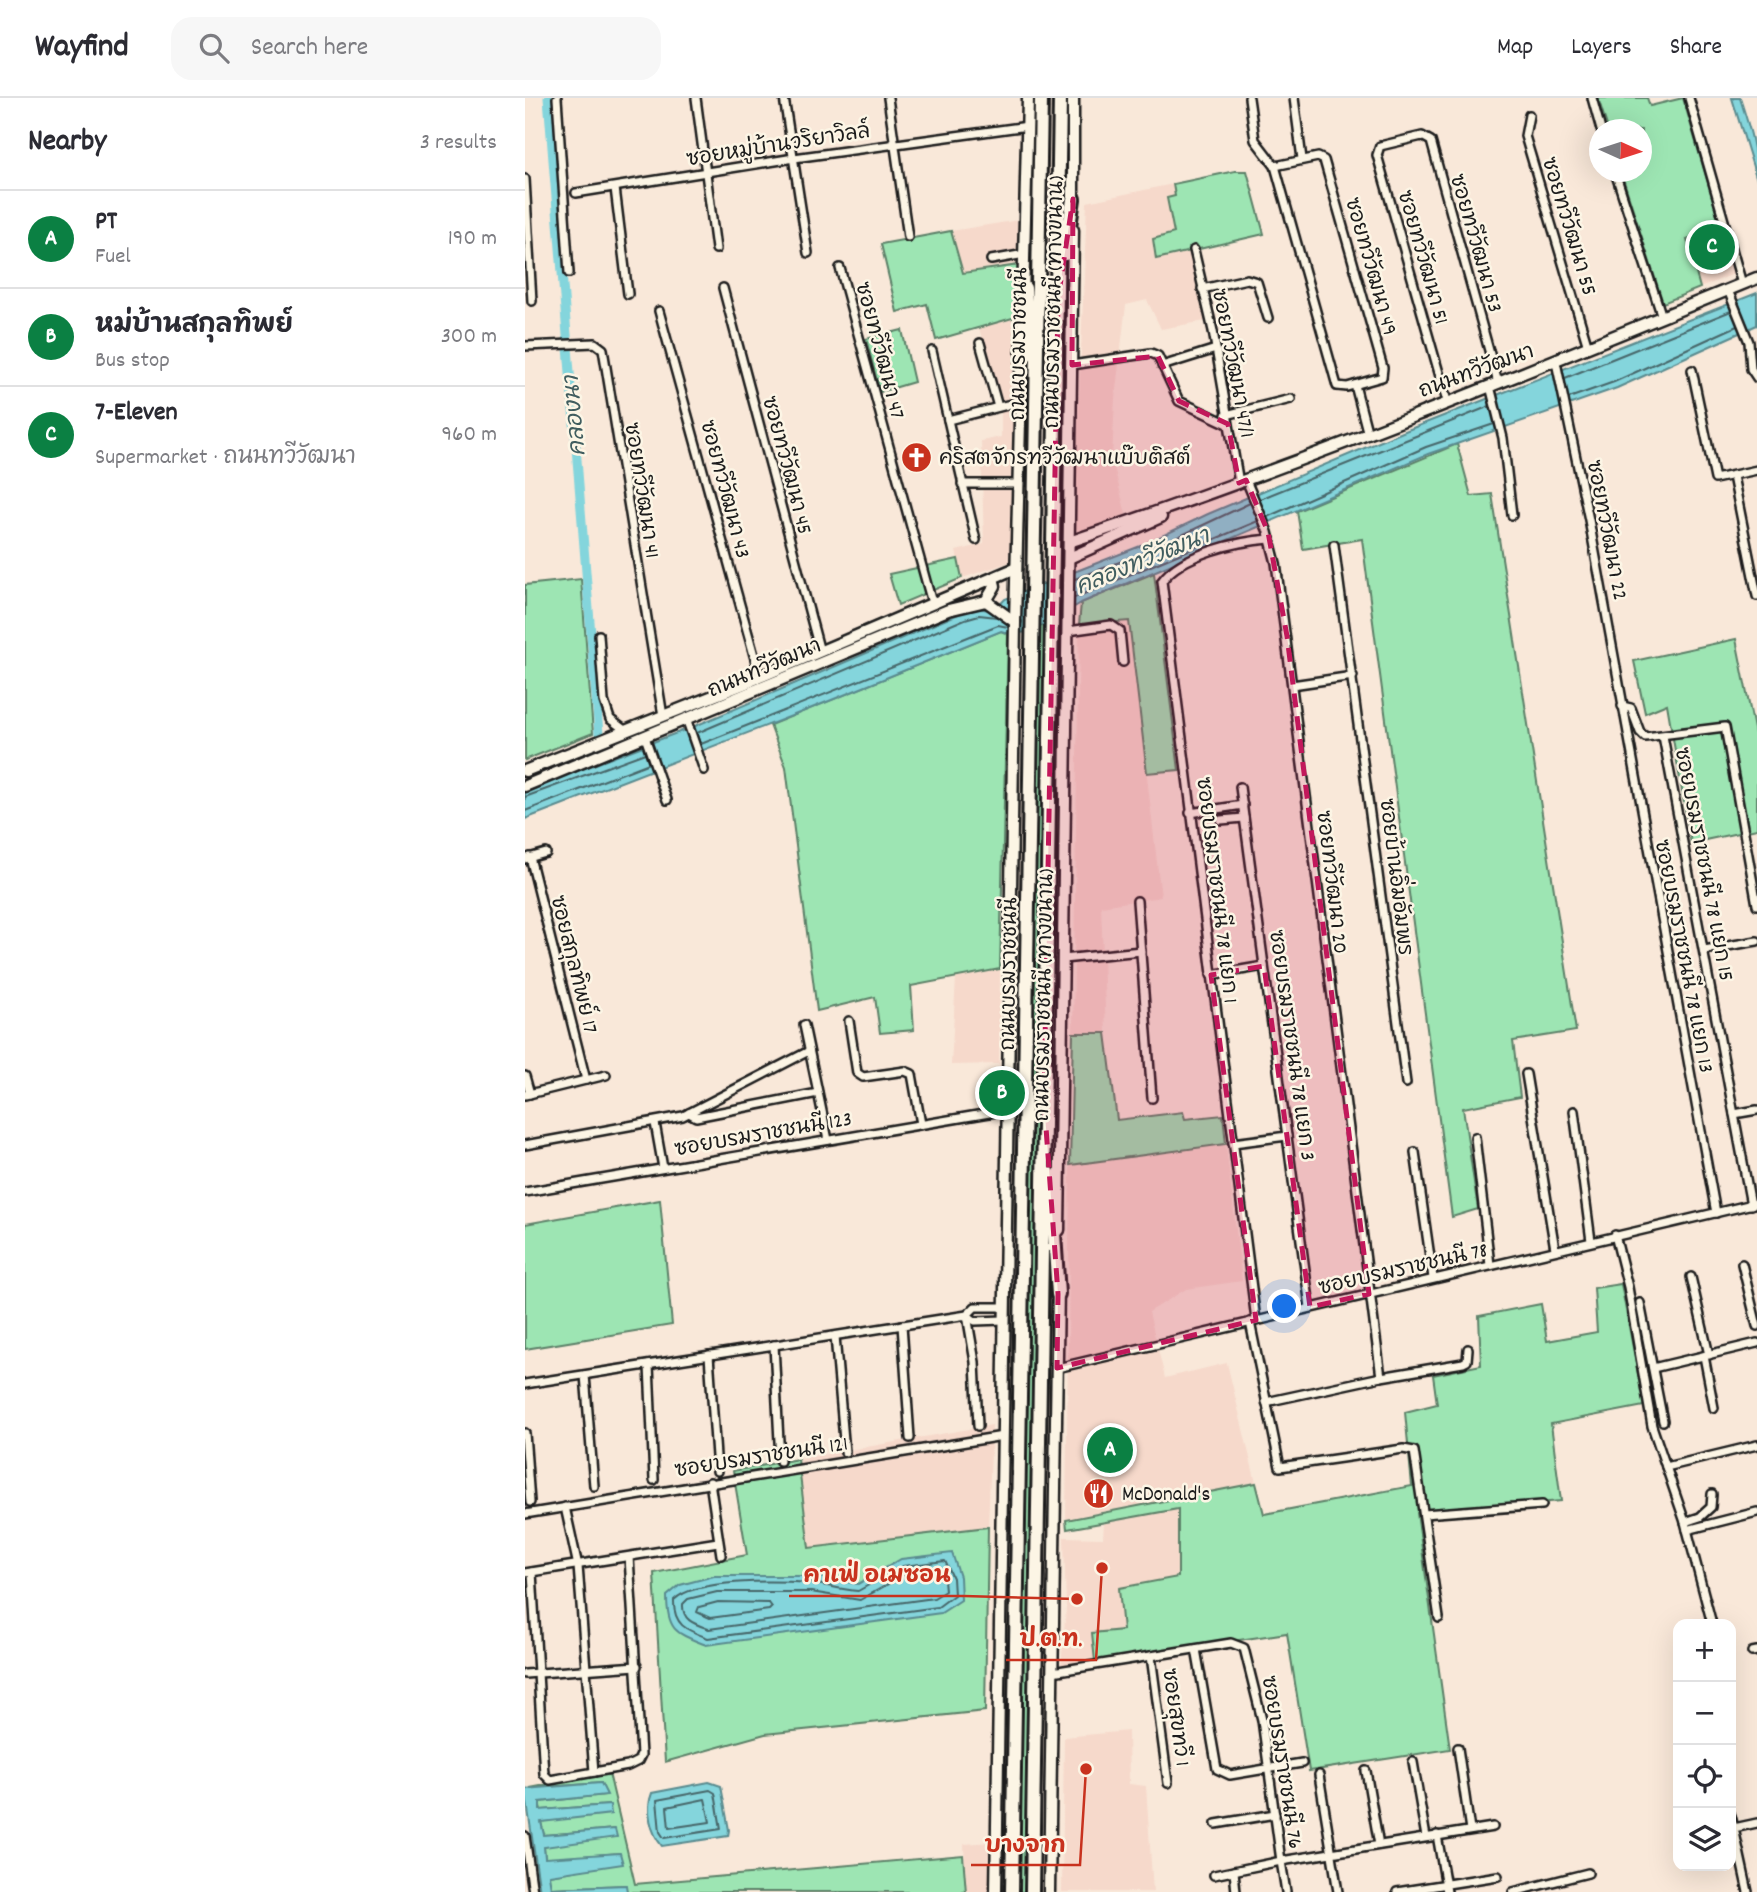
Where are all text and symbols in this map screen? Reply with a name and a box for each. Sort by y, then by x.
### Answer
search box [171,17,661,80]
text: Wayfind [35,25,129,72]
icon: search [195,29,233,67]
text: Search here [251,30,368,67]
text: Map [1497,31,1533,65]
text: Layers [1571,31,1632,65]
text: Share [1670,31,1722,65]
street label: ซอยหมู่บ้านวริยาวิลล์ [684,117,872,176]
north arrow [1589,119,1652,182]
text: Nearby [28,122,106,165]
text: 3 results [420,127,497,160]
street label: ซอยทวีวัฒนา 55 [1532,154,1602,300]
street label: ซอยทวีวัฒนา 53 [1440,171,1508,317]
street label: ถนนบรมราชชนนี (ทางขนาน) [1039,175,1073,429]
street label: ซอยทวีวัฒนา 51 [1388,187,1455,328]
street label: ซอยทวีวัฒนา 49 [1335,194,1403,339]
text: PT [95,204,117,241]
pin: C [1689,221,1735,273]
text: A [45,223,57,256]
text: 190 m [448,223,497,256]
text: Fuel [95,241,131,274]
street label: ถนนบรมราชชนนี [1005,267,1037,421]
street label: ซอยทวีวัฒนา 47 [845,279,911,422]
street label: ซอยทวีวัฒนา 47/1 [1202,287,1260,441]
text: หม่บ้านสกุลทิพย์ [95,308,293,345]
text: B [46,321,56,354]
text: 300 m [441,321,497,354]
street label: ถนนทวีวัฒนา [1415,338,1539,408]
text: Bus stop [95,345,170,378]
water label: คลองนา [556,372,596,457]
street label: ซอยทวีวัฒนา 45 [752,393,818,538]
text: 7-Eleven [95,395,178,432]
street label: ซอยทวีวัฒนา 43 [690,417,756,562]
text: C [45,419,57,452]
text: 960 m [442,419,497,452]
street label: ซอยทวีวัฒนา 41 [615,420,666,560]
church icon: คริสตจักรทวีวัฒนาแบ๊บติสต์ [899,440,933,474]
text: Supermarket · ถนนทวีวัฒนา [95,442,356,475]
place label: คริสตจักรทวีวัฒนาแบ๊บติสต์ [939,444,1191,475]
street label: ซอยทวีวัฒนา 22 [1577,458,1633,603]
water label: คลองทวีวัฒนา [1071,520,1217,605]
street label: ถนนทวีวัฒนา [704,632,827,707]
street label: ซอยบรมราชชนนี 78 แยก 15 [1665,745,1739,984]
street label: ซอยบรมราชชนนี 78 แยก 1 [1186,775,1244,1005]
street label: ซอยบ้านอิ่มอัมพร [1369,796,1424,958]
street label: ซอยทวีวัฒนา 20 [1306,809,1354,956]
street label: ซอยบรมราชชนนี 78 แยก 13 [1645,837,1719,1076]
street label: ถนนบรมราชชนนี (ทางขนาน) [1029,868,1063,1122]
street label: ซอยสกุลทิพย์ 17 [540,892,605,1037]
street label: ถนนบรมราชชนนี [995,897,1027,1051]
street label: ซอยบรมราชชนนี 78 แยก 3 [1259,928,1321,1163]
pin: B [979,1067,1025,1119]
street label: ซอยบรมราชชนนี 123 [672,1106,855,1166]
street label: ซอยบรมราชชนนี 78 [1316,1237,1491,1305]
your location [1267,1289,1301,1323]
pin: A [1087,1424,1133,1476]
street label: ซอยบรมราชชนนี 121 [673,1430,850,1487]
restaurant icon: McDonald's [1082,1476,1116,1510]
place label: McDonald's [1122,1481,1210,1511]
callout: คาเฟ่ อเมซอน [789,1552,964,1596]
text: คาเฟ่ อเมซอน [803,1559,951,1594]
callout: ป.ต.ท. [1006,1616,1096,1660]
map controls [1673,1619,1736,1871]
button: + [1673,1619,1736,1682]
text: ป.ต.ท. [1020,1625,1083,1658]
street label: ซอยสุขทวี 1 [1152,1667,1196,1768]
street label: ซอยบรมราชชนนี 76 [1252,1674,1309,1851]
button: − [1673,1682,1736,1745]
button: locate [1673,1745,1736,1808]
button: layers [1673,1808,1736,1871]
callout: บางจาก [971,1821,1080,1865]
text: บางจาก [985,1831,1065,1864]

